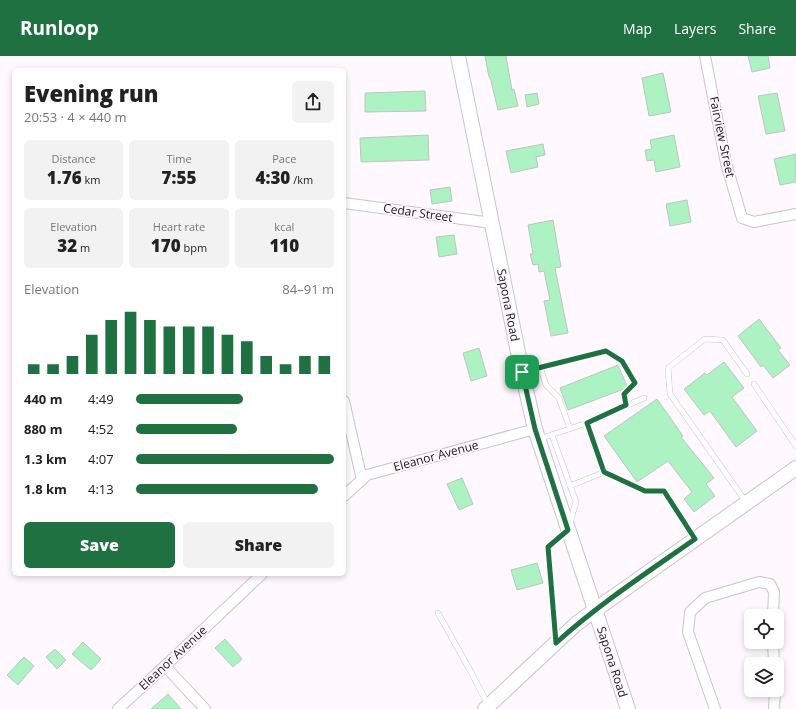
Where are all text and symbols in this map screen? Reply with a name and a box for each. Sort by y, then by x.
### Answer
text: Runloop [20,15,99,41]
text: Map [623,19,652,38]
text: Layers [674,19,716,38]
text: Share [738,19,776,38]
text: Evening run [24,78,159,108]
button: share [292,81,334,123]
street label: Fairview Street [706,95,739,179]
text: 20:53 · 4 × 440 m [24,108,127,126]
text: Distance [52,151,96,166]
text: Time [166,151,192,166]
text: Pace [272,151,296,166]
text: 1.76 [47,166,82,189]
text: 7:55 [162,166,196,189]
text: 4:30 [256,166,290,189]
text: km [82,172,100,187]
text: /km [290,172,313,187]
street label: Cedar Street [382,199,454,226]
text: Elevation [50,219,97,234]
text: Heart rate [153,219,205,234]
text: kcal [274,219,294,234]
text: 32 [57,234,77,257]
text: 170 [151,234,181,257]
text: 110 [269,234,299,257]
text: m [77,240,90,255]
text: bpm [181,240,207,255]
street label: Sapona Road [493,267,524,343]
text: Elevation [24,280,79,298]
text: 84–91 m [282,280,334,298]
pin [505,355,539,389]
icon: arrive [511,361,533,383]
text: 440 m [24,390,62,408]
text: 4:49 [88,390,114,408]
text: 880 m [24,420,62,438]
text: 4:52 [88,420,114,438]
street label: Eleanor Avenue [391,436,481,475]
text: 1.3 km [24,450,67,468]
text: 4:07 [88,450,114,468]
text: 1.8 km [24,480,67,498]
text: 4:13 [88,480,114,498]
button: Save [24,522,175,568]
button: Share [183,522,334,568]
map controls [744,609,784,697]
button: locate [744,609,784,649]
street label: Eleanor Avenue [135,621,211,694]
street label: Sapona Road [593,624,632,699]
button: layers [744,657,784,697]

